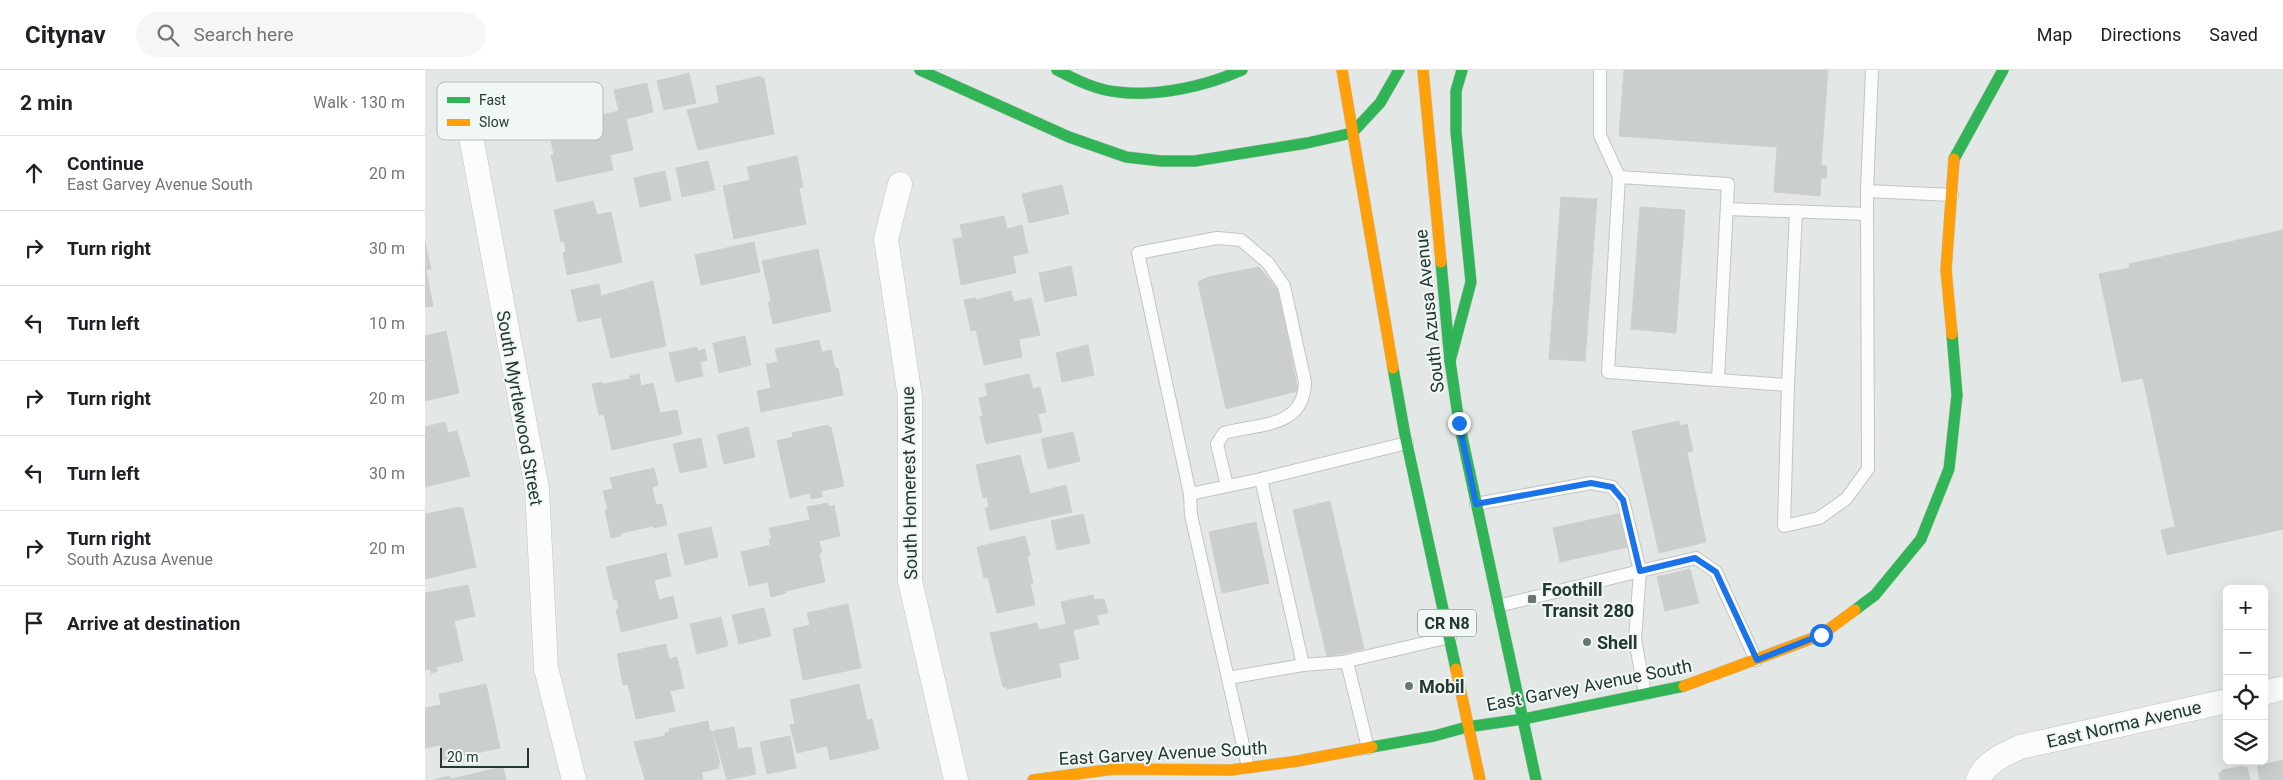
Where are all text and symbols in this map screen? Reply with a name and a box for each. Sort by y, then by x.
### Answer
search box [136,12,486,57]
text: Citynav [25,21,106,49]
icon: search [154,21,182,49]
text: Search here [194,23,294,46]
text: Map [2037,24,2072,45]
text: Directions [2100,24,2181,45]
text: Saved [2209,24,2258,45]
legend [437,82,603,140]
text: 2 min [20,91,73,115]
text: Fast [479,92,506,108]
text: Walk · 130 m [313,93,405,112]
text: Slow [479,114,510,130]
text: Continue [67,152,144,175]
icon: ahead [20,159,48,187]
text: 20 m [369,164,405,183]
text: East Garvey Avenue South [67,175,253,194]
street label: South Azusa Avenue [1410,228,1448,394]
icon: right [20,234,48,262]
text: Turn right [67,237,151,260]
text: 30 m [369,239,405,258]
icon: left [20,309,48,337]
street label: South Myrtlewood Street [492,309,548,507]
text: Turn left [67,312,140,335]
text: 10 m [369,314,405,333]
icon: right [20,384,48,412]
street label: South Homerest Avenue [897,386,921,580]
text: Turn right [67,387,151,410]
text: 20 m [369,389,405,408]
route end [1448,412,1471,435]
icon: left [20,459,48,487]
text: Turn left [67,462,140,485]
text: 30 m [369,464,405,483]
text: Turn right [67,527,151,550]
icon: right [20,534,48,562]
text: 20 m [369,539,405,558]
text: South Azusa Avenue [67,550,213,569]
place label: Foothill Transit 280 [1542,579,1634,621]
map controls [2223,585,2268,765]
button: + [2223,585,2268,630]
marker: Foothill Transit 280 [1526,593,1538,605]
icon: arrive [20,609,48,637]
road number: CR N8 [1418,610,1476,636]
text: Arrive at destination [67,612,240,635]
route start [1810,624,1833,647]
button: − [2223,630,2268,675]
place label: Shell [1597,632,1637,653]
marker: Shell [1581,636,1593,648]
street label: East Garvey Avenue South [1484,655,1694,715]
button: locate [2223,675,2268,720]
place label: Mobil [1419,676,1465,697]
marker: Mobil [1403,680,1415,692]
street label: East Norma Avenue [2045,696,2203,752]
button: layers [2223,720,2268,765]
street label: East Garvey Avenue South [1058,737,1268,769]
scale bar [440,745,529,768]
text: 20 m [447,749,479,765]

